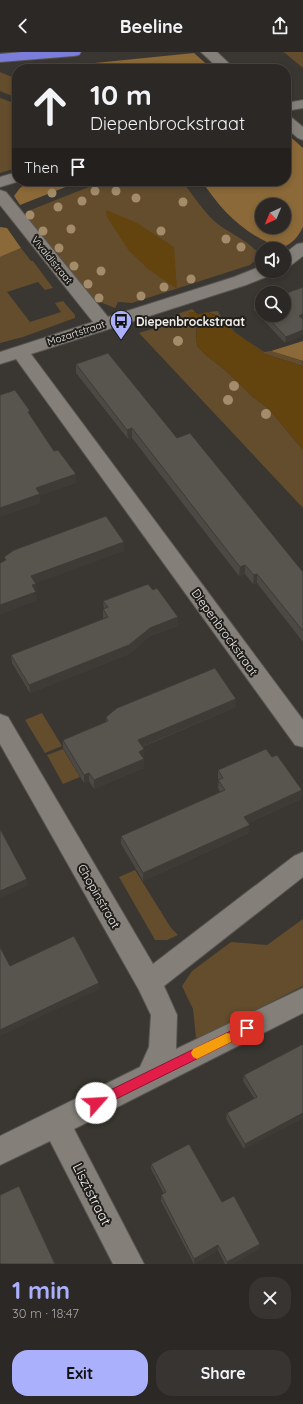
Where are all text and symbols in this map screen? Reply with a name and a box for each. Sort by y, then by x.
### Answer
icon: back [12,15,34,37]
text: Beeline [120,15,183,38]
icon: share [269,15,291,37]
text: 10 m [90,77,152,112]
icon: ahead [24,80,76,132]
text: Diepenbrockstraat [90,112,245,135]
icon: arrive [67,156,89,178]
text: Then [24,158,59,177]
north arrow [255,198,291,234]
map controls [255,198,291,322]
street label: Vivaldistraat [29,233,76,287]
button: sound [255,242,291,278]
button: search [255,286,291,322]
bus stop icon: Diepenbrockstraat [108,308,134,341]
place label: Diepenbrockstraat [136,314,245,329]
street label: Mozartstraat [45,317,107,348]
street label: Diepenbrockstraat [189,586,261,678]
street label: Chopinstraat [75,861,123,931]
pin [230,1011,264,1045]
icon: arrive [236,1017,258,1039]
position arrow [75,1082,117,1124]
street label: Lisztstraat [69,1160,115,1228]
text: 1 min [12,1275,70,1305]
button: close [249,1277,291,1319]
text: 30 m · 18:47 [12,1305,79,1321]
button: Exit [12,1350,148,1396]
button: Share [156,1350,291,1396]

